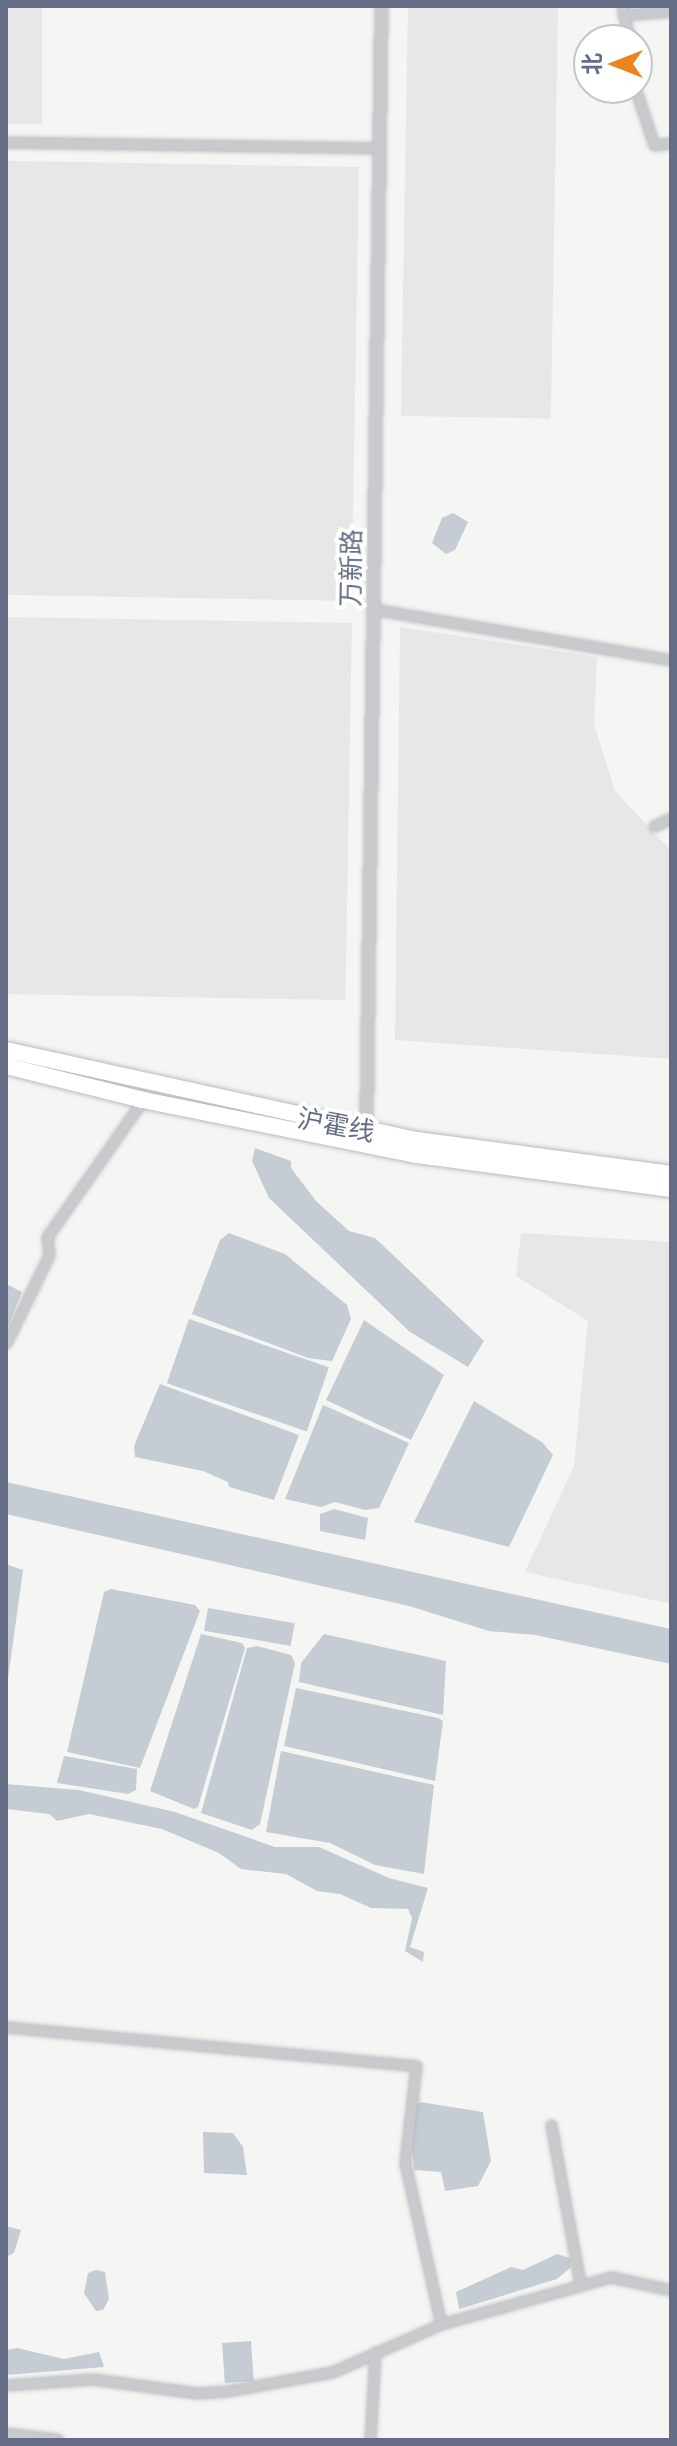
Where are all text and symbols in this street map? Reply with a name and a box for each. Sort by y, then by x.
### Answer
north arrow [573,24,653,104]
text: 北 [576,53,606,75]
street label: 万新路 [335,529,367,607]
street label: 沪霍线 [295,1102,377,1148]

